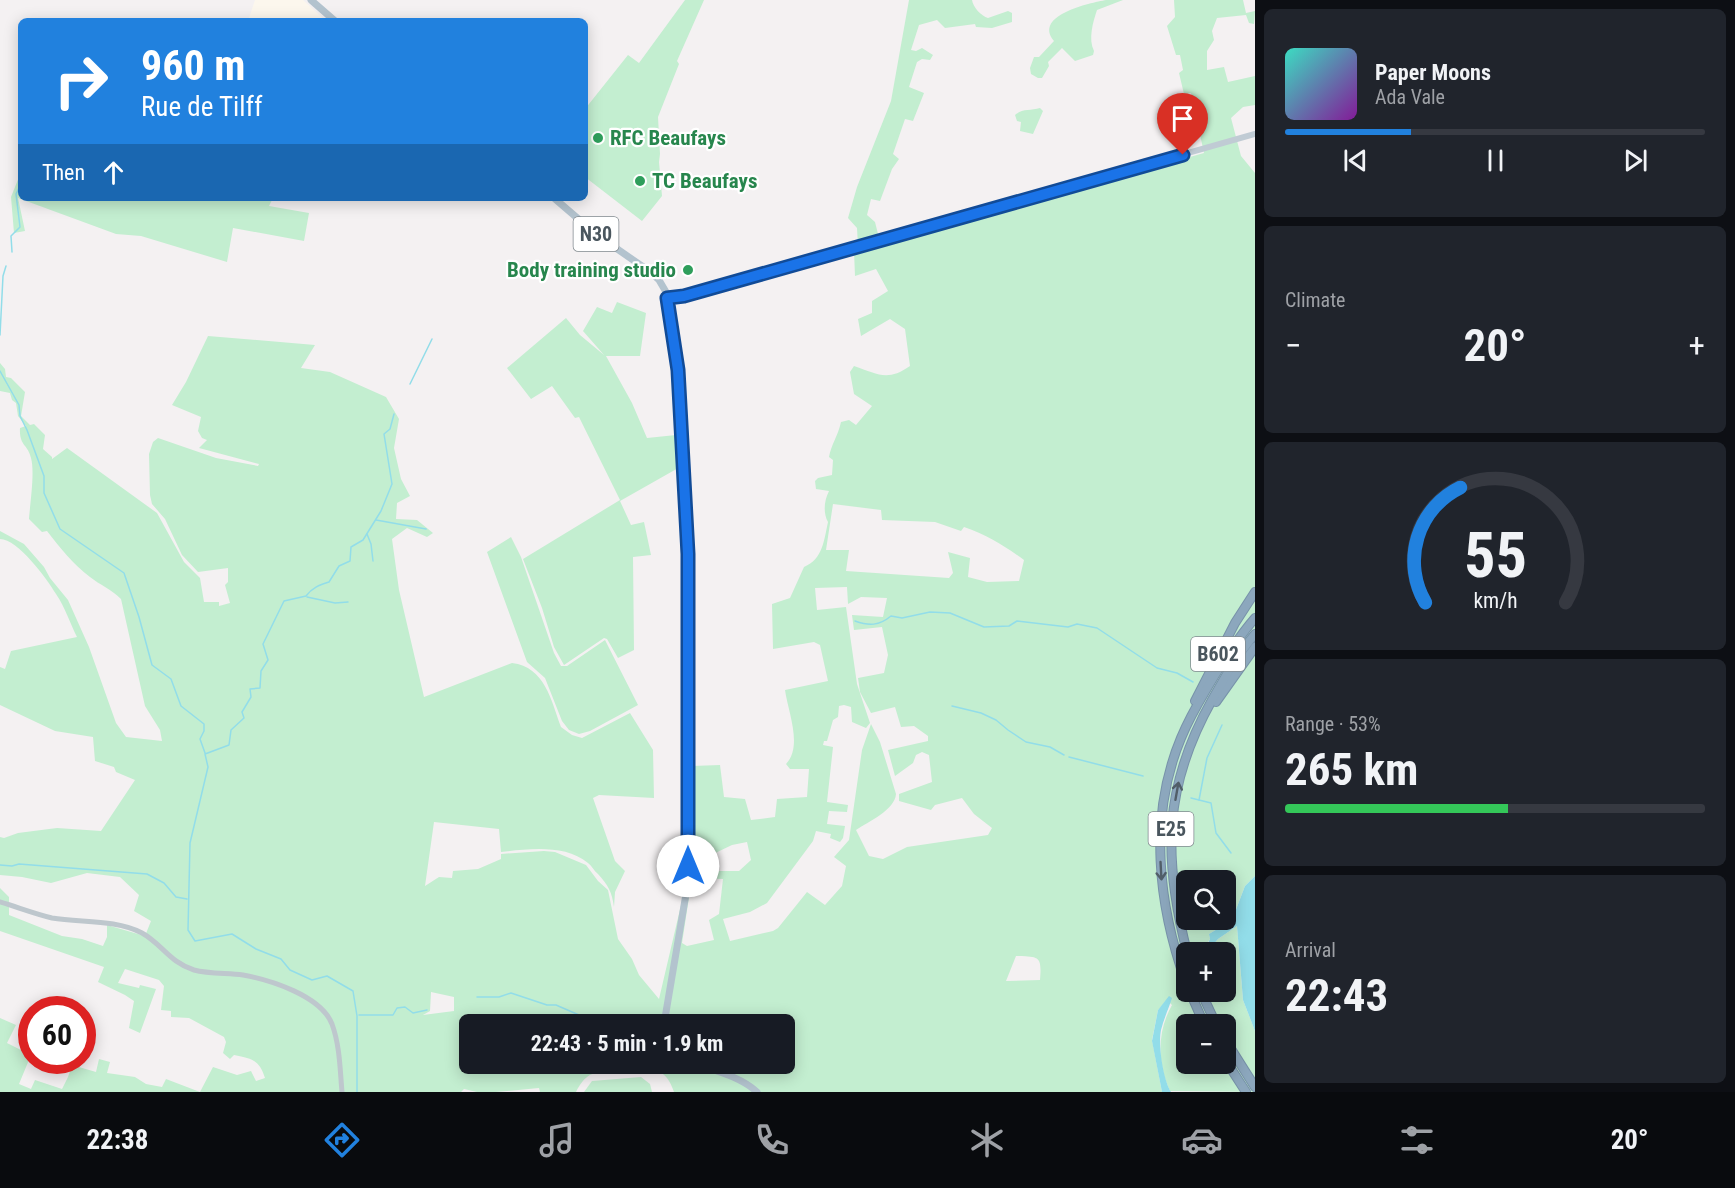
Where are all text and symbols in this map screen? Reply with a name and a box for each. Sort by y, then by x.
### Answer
text: 960 m [141,41,246,90]
icon: right [42,42,120,120]
text: Paper Moons [1375,60,1491,85]
text: Ada Vale [1375,85,1445,109]
text: Rue de Tilff [141,91,263,123]
pin [1157,93,1208,155]
icon: arrive [1166,102,1199,135]
place label: RFC Beaufays [610,126,726,150]
marker: RFC Beaufays [591,131,605,145]
icon: previous [1339,144,1372,177]
icon: pause [1479,144,1512,177]
icon: next [1619,144,1652,177]
icon: ahead [97,156,130,189]
text: Then [42,160,85,185]
place label: TC Beaufays [652,169,757,193]
marker: TC Beaufays [633,174,647,188]
road number: N30 [574,217,618,251]
place label: Body training studio [507,258,676,282]
marker: Body training studio [681,263,695,277]
text: Climate [1285,288,1345,312]
text: 20° [1464,319,1527,372]
text: − [1285,326,1302,365]
text: + [1689,326,1705,365]
text: 55 [1463,519,1527,592]
text: km/h [1473,588,1517,613]
road number: B602 [1191,637,1245,671]
text: Range · 53% [1285,712,1381,736]
text: 265 km [1285,743,1418,796]
one-way arrow [1171,782,1182,801]
road number: E25 [1148,812,1194,846]
position arrow [656,834,720,898]
one-way arrow [1155,861,1166,881]
map controls [1176,870,1236,1074]
button: search [1176,870,1236,930]
text: Arrival [1285,938,1336,962]
button: + [1176,942,1236,1002]
text: 22:43 [1285,969,1388,1022]
speed limit sign: 60 [18,996,96,1074]
button: − [1176,1014,1236,1074]
text: 22:43 · 5 min · 1.9 km [531,1031,723,1056]
icon: directions [321,1119,363,1161]
icon: music [536,1119,578,1161]
icon: phone [751,1119,793,1161]
icon: climate [966,1119,1008,1161]
icon: car [1181,1119,1223,1161]
icon: filters [1396,1119,1438,1161]
text: 22:38 [86,1124,148,1156]
text: 20° [1611,1124,1648,1156]

